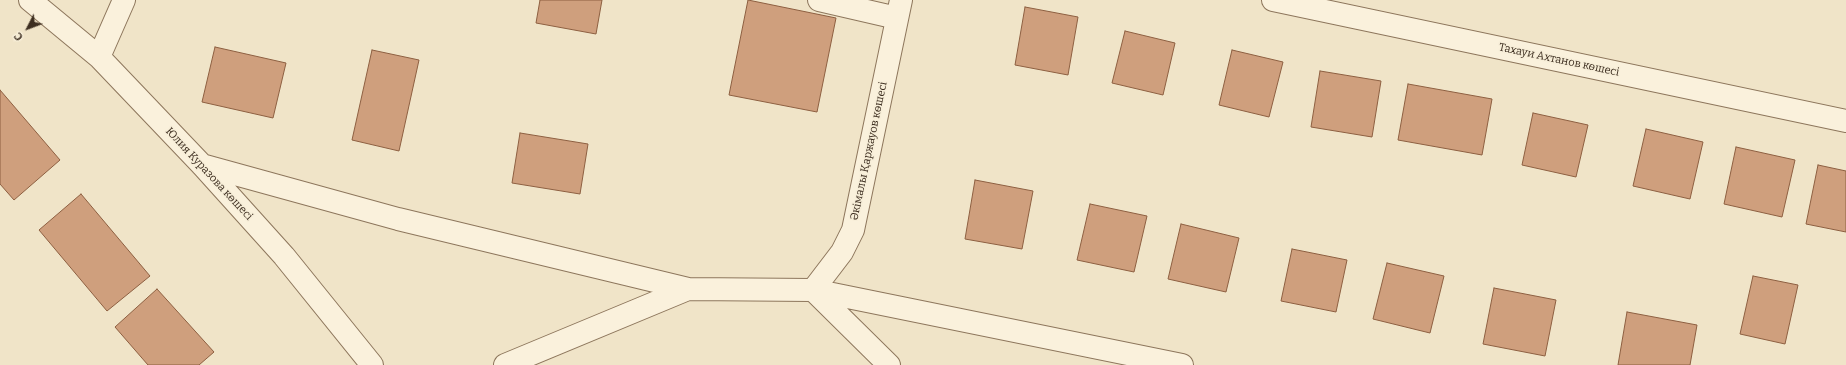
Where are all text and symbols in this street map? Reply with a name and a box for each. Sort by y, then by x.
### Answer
north arrow [8,8,48,48]
text: С [12,29,26,43]
street label: Тахауи Ахтанов көшесі [1498,41,1620,79]
street label: Әкімалы Қаржауов көшесі [848,80,890,222]
street label: Юлия Куразова көшесі [163,125,255,223]

